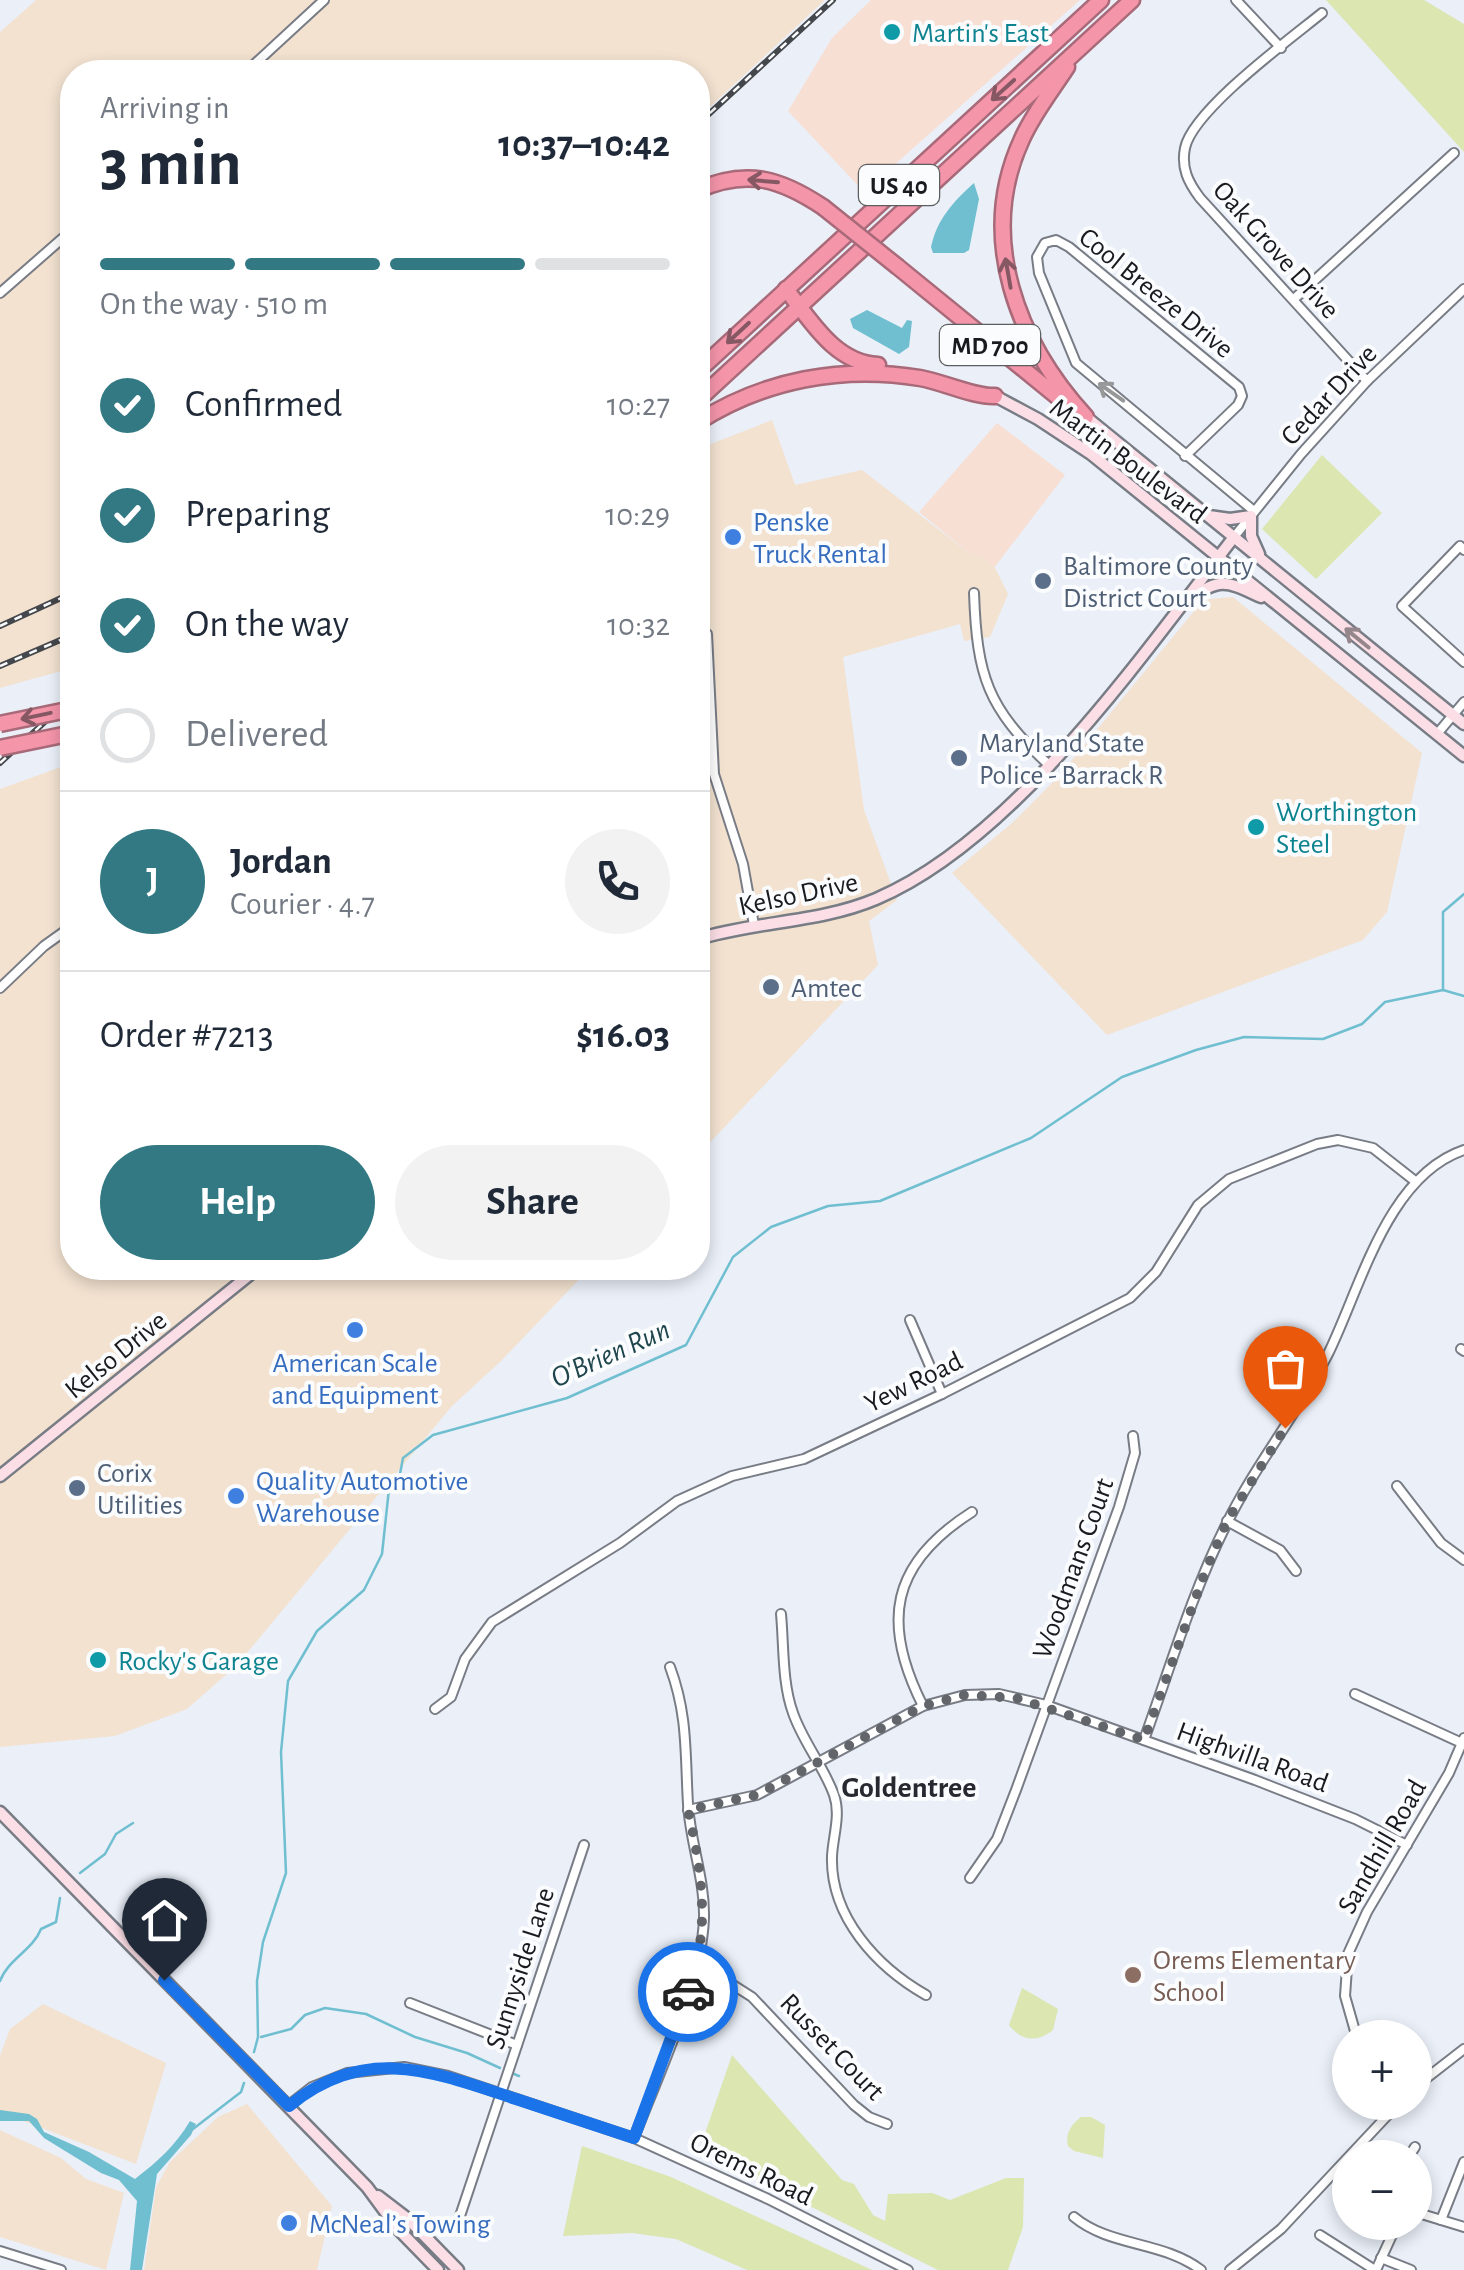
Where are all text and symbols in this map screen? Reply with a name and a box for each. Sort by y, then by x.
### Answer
place label: Martin's East [912,20,1049,48]
marker: Martin's East [881,21,903,43]
one-way arrow [991,78,1016,101]
text: Arriving in [100,92,229,124]
text: 10:37–10:42 [498,126,670,164]
text: 3 min [100,132,242,197]
road number: US 40 [859,165,939,205]
one-way arrow [747,171,780,190]
street label: Oak Grove Drive [1207,176,1344,324]
street label: Cool Breeze Drive [1073,223,1238,364]
one-way arrow [998,257,1017,289]
text: On the way · 510 m [100,288,328,320]
one-way arrow [726,322,751,345]
road number: MD 700 [940,325,1040,365]
street label: Cedar Drive [1276,340,1383,451]
icon: check [100,378,155,433]
one-way arrow [1098,382,1126,403]
text: Confirmed [185,386,342,424]
text: 10:27 [607,389,670,421]
street label: Martin Boulevard [1044,394,1211,529]
icon: check [100,488,155,543]
text: Preparing [185,496,330,534]
text: 10:29 [605,499,670,531]
place label: Penske Truck Rental [753,509,887,569]
marker: Penske Truck Rental [722,526,744,548]
place label: Baltimore County District Court [1063,553,1253,613]
marker: Baltimore County District Court [1032,570,1054,592]
icon: check [100,598,155,653]
text: On the way [185,606,349,644]
text: 10:32 [607,609,670,641]
one-way arrow [1345,627,1371,649]
one-way arrow [21,708,53,727]
text: Delivered [185,716,328,754]
place label: Maryland State Police - Barrack R [979,730,1163,790]
marker: Maryland State Police - Barrack R [948,747,970,769]
place label: Worthington Steel [1276,799,1417,859]
marker: Worthington Steel [1245,816,1267,838]
button: phone [565,829,670,934]
text: Jordan [230,843,332,881]
text: J [146,862,159,900]
street label: Kelso Drive [736,869,861,921]
text: Courier · 4.7 [230,888,375,920]
place label: Amtec [791,975,862,1003]
marker: Amtec [760,976,782,998]
text: Order #7213 [100,1017,274,1055]
text: $16.03 [576,1017,670,1055]
button: Help [100,1145,375,1260]
button: Share [395,1145,670,1260]
street label: Kelso Drive [60,1306,172,1405]
water label: O'Brien Run [546,1314,674,1393]
marker: American Scale and Equipment [344,1319,366,1341]
pin [1243,1326,1328,1429]
icon: bag [1258,1341,1313,1396]
street label: Yew Road [861,1347,967,1418]
place label: American Scale and Equipment [272,1350,439,1410]
place label: Corix Utilities [97,1460,183,1520]
place label: Quality Automotive Warehouse [256,1468,468,1528]
street label: Woodmans Court [1028,1475,1120,1663]
marker: Corix Utilities [66,1477,88,1499]
marker: Quality Automotive Warehouse [225,1485,247,1507]
place label: Rocky's Garage [118,1648,279,1676]
marker: Rocky's Garage [87,1649,109,1671]
street label: Highvilla Road [1173,1717,1332,1798]
district label: Goldentree [842,1773,976,1803]
street label: Sandhill Road [1333,1775,1432,1919]
pin [122,1878,207,1981]
street label: Sunnyside Lane [482,1884,560,2053]
icon: home [137,1893,192,1948]
courier [638,1942,738,2042]
place label: Orems Elementary School [1153,1947,1356,2007]
marker: Orems Elementary School [1122,1964,1144,1986]
icon: car [661,1965,716,2020]
street label: Russet Court [774,1989,889,2106]
map controls [1332,2020,1432,2240]
button: + [1332,2020,1432,2120]
street label: Orems Road [685,2128,817,2211]
button: − [1332,2140,1432,2240]
place label: McNeal’s Towing [309,2211,491,2239]
marker: McNeal’s Towing [278,2212,300,2234]

